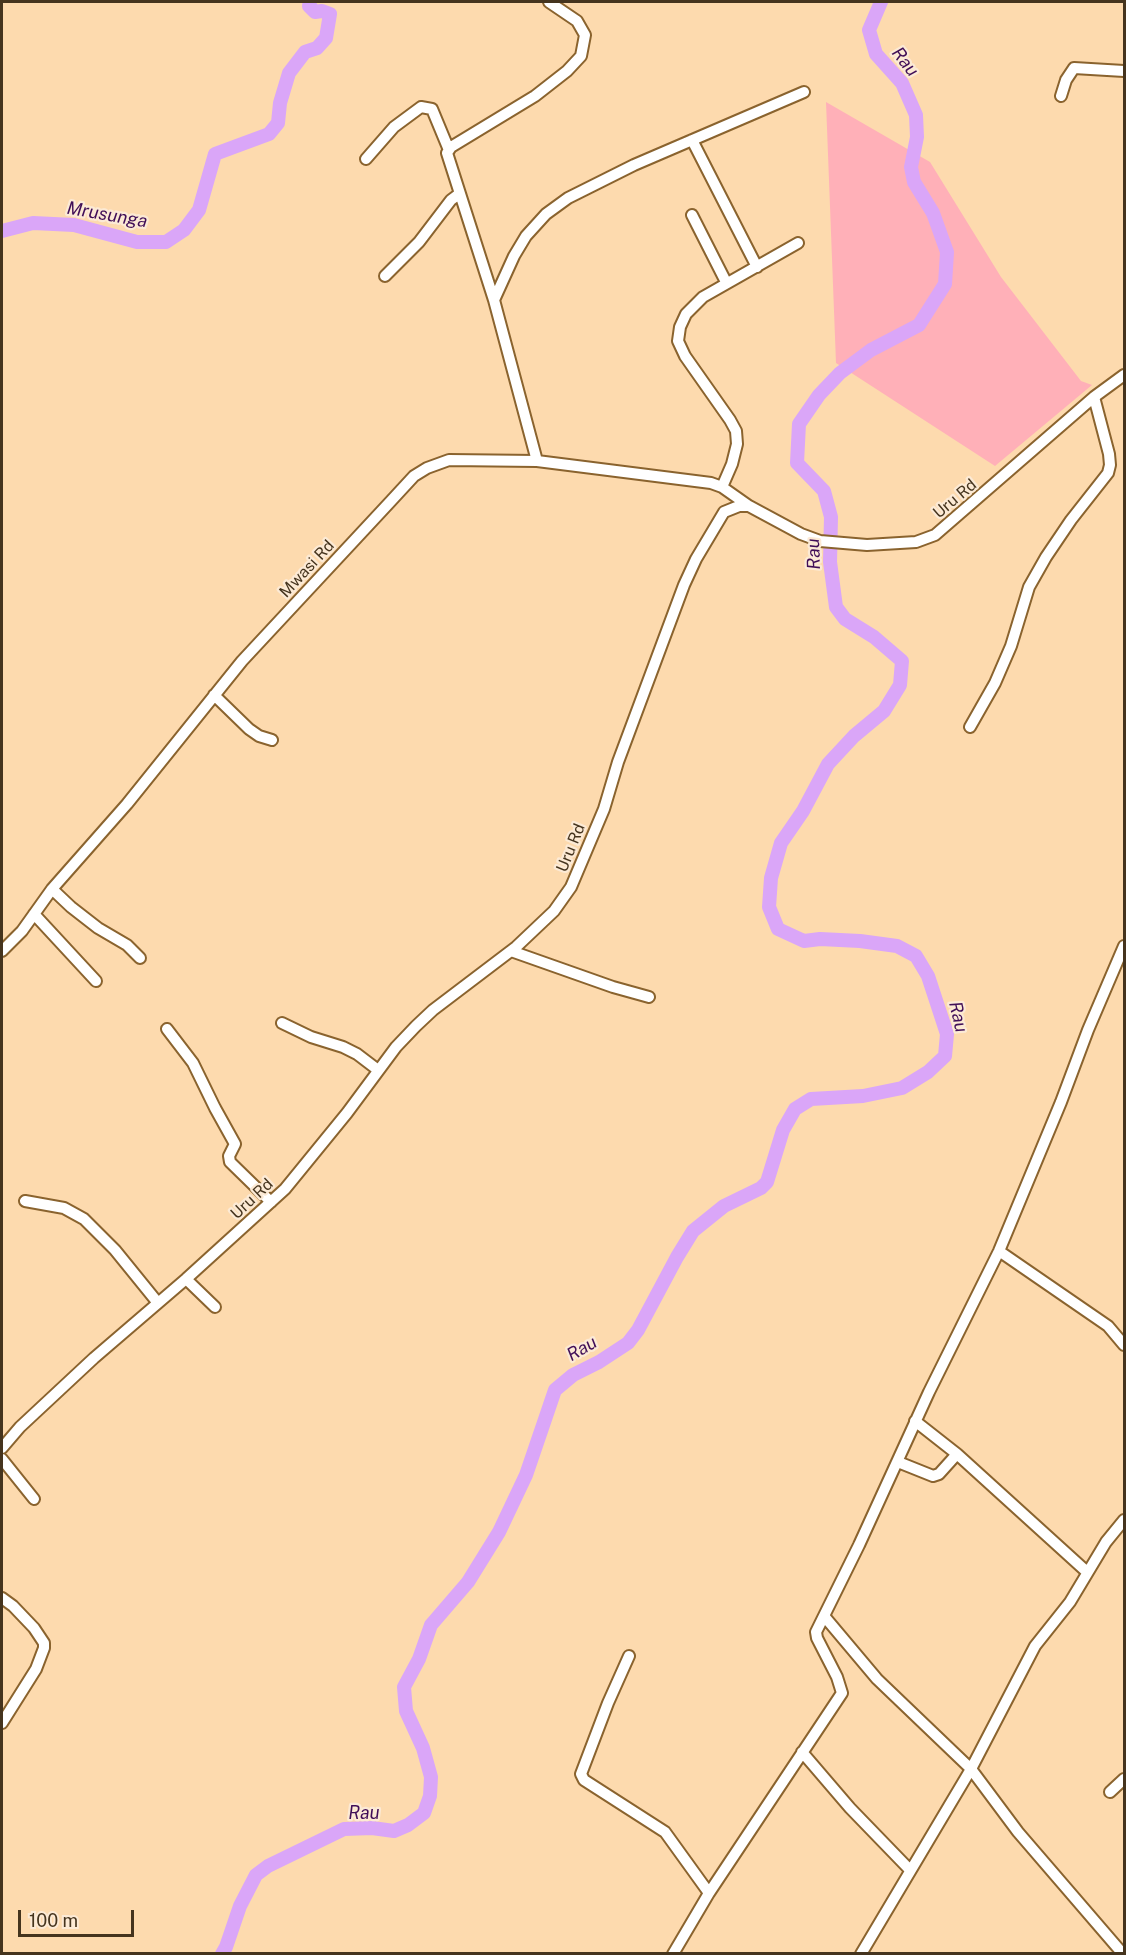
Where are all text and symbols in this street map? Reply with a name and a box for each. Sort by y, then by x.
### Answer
water label: Rau [887,43,923,81]
water label: Mrusunga [65,197,149,233]
street label: Uru Rd [929,475,981,523]
street label: Mwasi Rd [276,536,338,602]
water label: Rau [803,538,825,570]
street label: Uru Rd [553,821,589,875]
water label: Rau [944,999,972,1035]
street label: Uru Rd [227,1175,277,1223]
water label: Rau [563,1332,601,1366]
water label: Rau [348,1802,380,1824]
scale bar [21,1898,136,1936]
text: 100 m [29,1910,78,1931]

